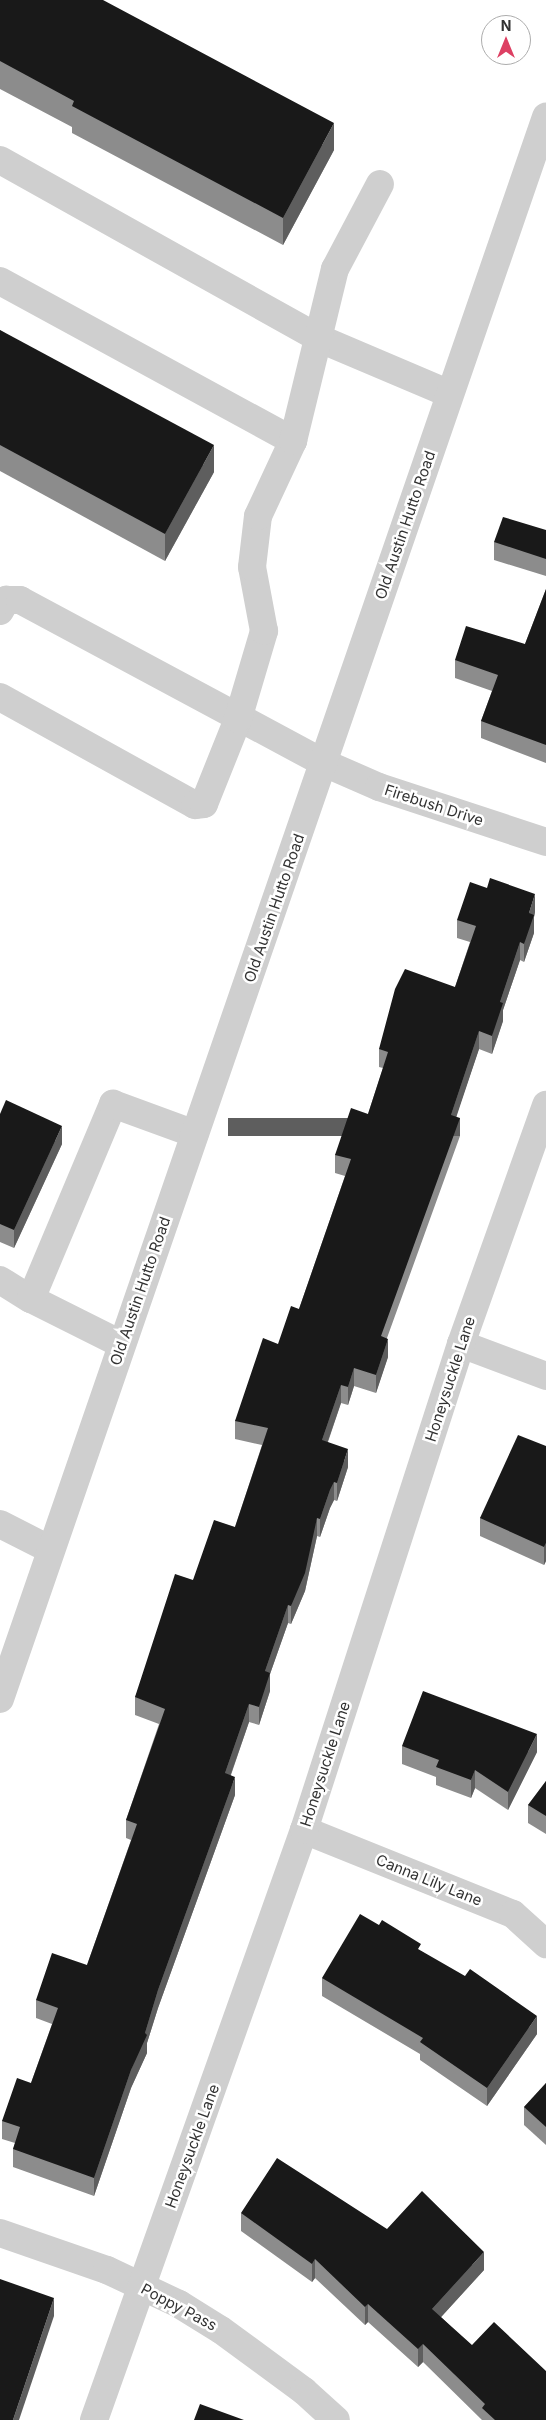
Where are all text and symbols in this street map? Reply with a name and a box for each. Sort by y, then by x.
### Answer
north arrow [481,15,531,65]
text: N [501,17,511,34]
street label: Old Austin Hutto Road [371,448,439,602]
street label: Firebush Drive [382,781,486,829]
street label: Old Austin Hutto Road [240,831,308,985]
street label: Old Austin Hutto Road [106,1214,174,1368]
street label: Honeysuckle Lane [421,1314,479,1444]
street label: Honeysuckle Lane [296,1699,354,1829]
street label: Canna Lily Lane [373,1851,485,1909]
street label: Honeysuckle Lane [161,2082,223,2210]
street label: Poppy Pass [138,2280,220,2334]

